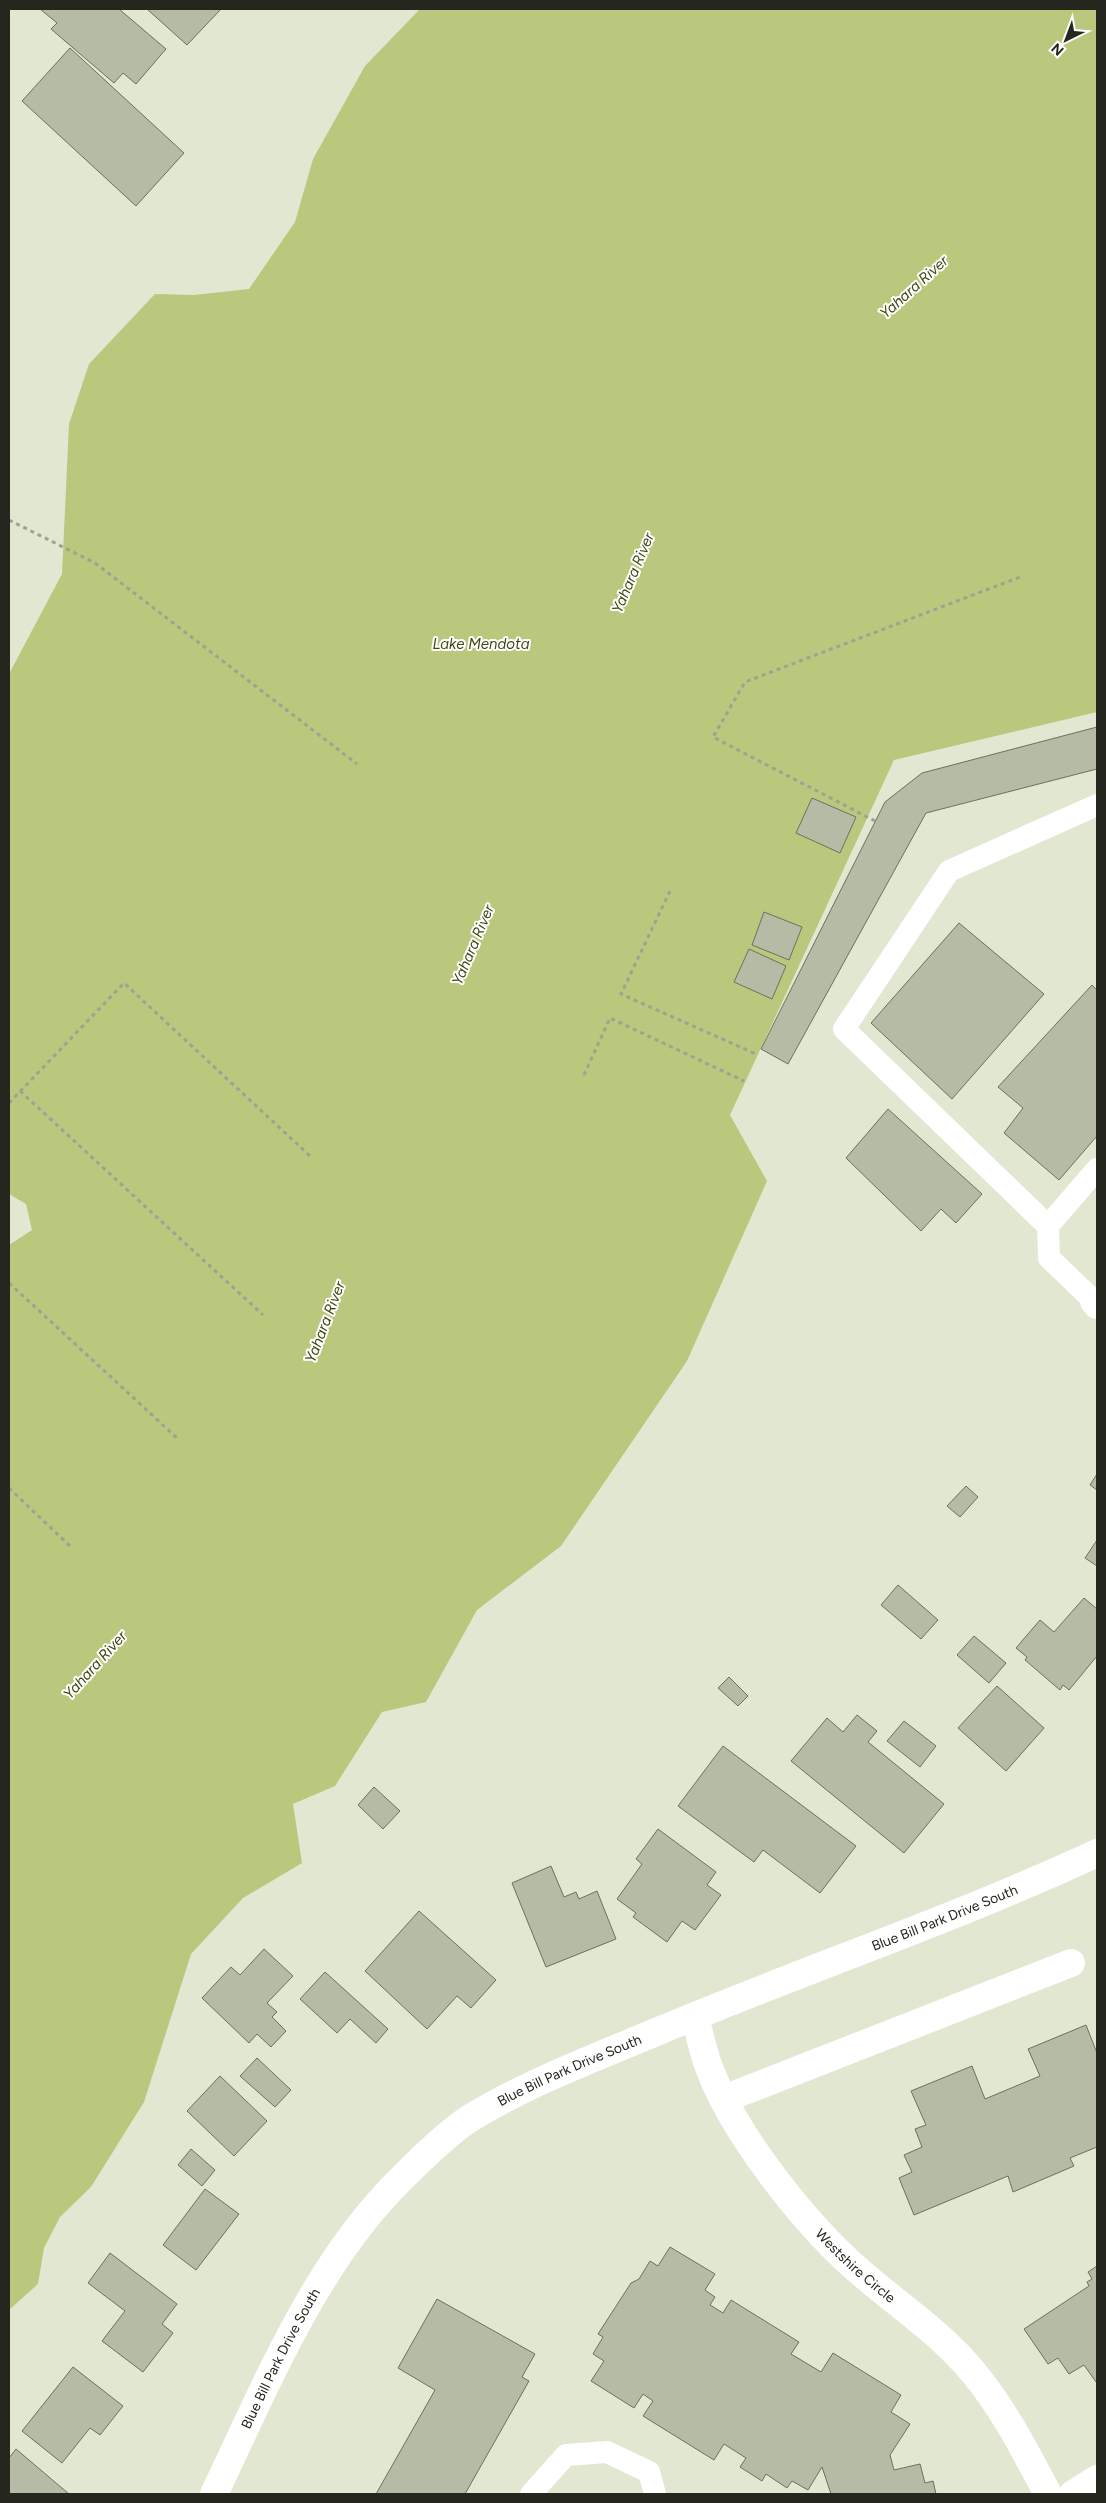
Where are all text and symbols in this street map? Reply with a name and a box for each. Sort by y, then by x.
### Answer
north arrow [1041,15,1091,65]
text: N [1048,39,1067,59]
water label: Yahara River [876,251,952,322]
water label: Yahara River [608,529,658,616]
water label: Lake Mendota [433,635,530,653]
water label: Yahara River [448,901,498,988]
water label: Yahara River [301,1278,349,1365]
water label: Yahara River [60,1627,131,1703]
street label: Blue Bill Park Drive South [869,1881,1020,1954]
street label: Blue Bill Park Drive South [494,2031,644,2110]
street label: Westshire Circle [812,2225,899,2307]
street label: Blue Bill Park Drive South [237,2285,324,2432]

